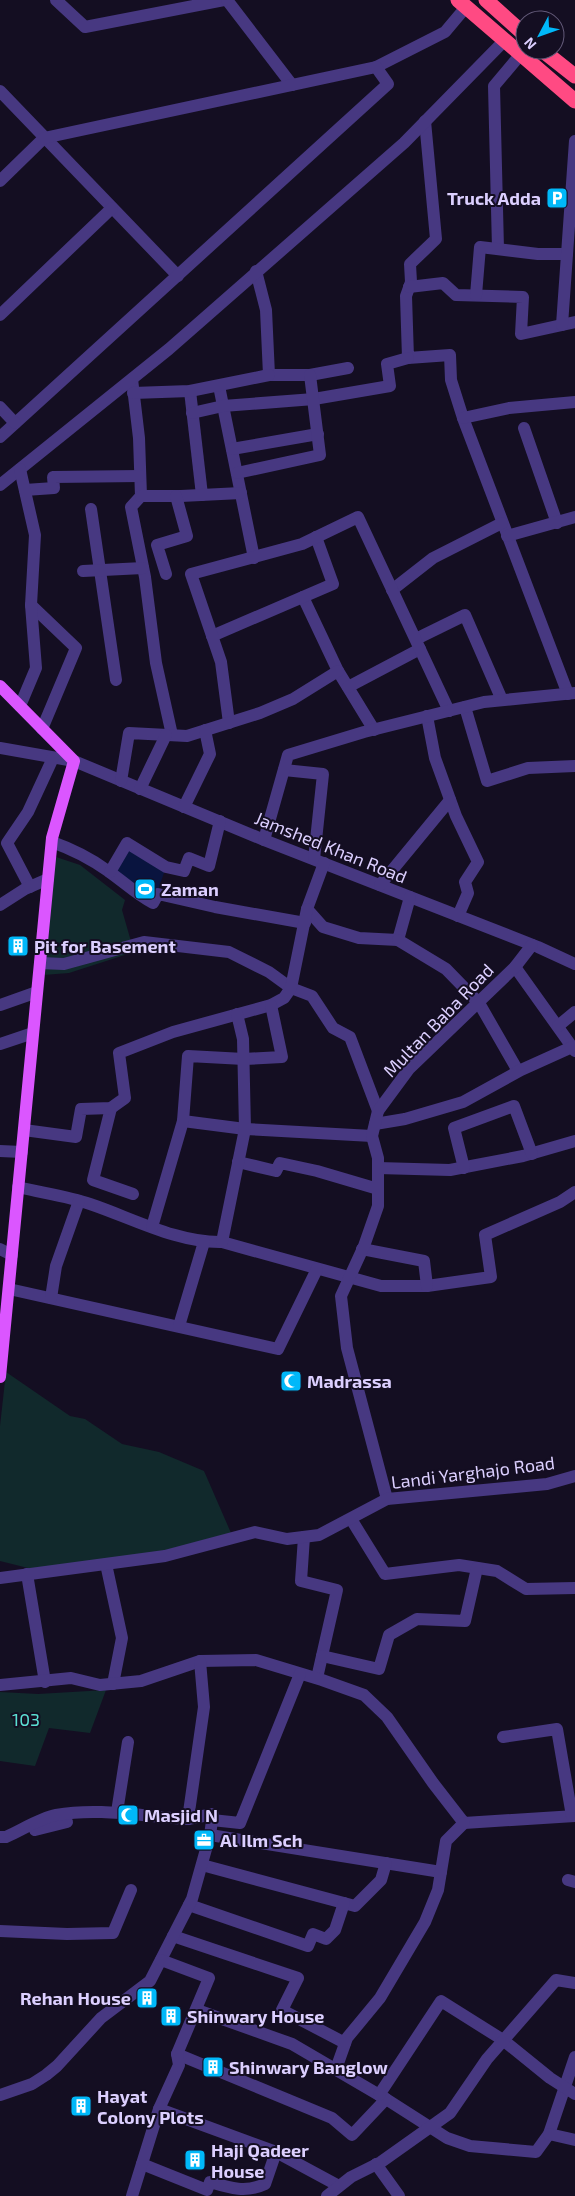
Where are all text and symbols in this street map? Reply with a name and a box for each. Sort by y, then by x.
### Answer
north arrow [515,10,565,60]
text: N [520,34,540,53]
parking icon: Truck Adda [545,186,569,210]
place label: Truck Adda [447,187,541,209]
street label: Jamshed Khan Road [252,806,410,888]
sports icon: Zaman [133,877,157,901]
place label: Zaman [161,878,219,900]
building icon: Pit for Basement [6,934,30,958]
place label: Pit for Basement [34,935,176,957]
street label: Multan Baba Road [378,959,498,1081]
mosque icon: Madrassa [279,1369,303,1393]
place label: Madrassa [307,1370,392,1392]
street label: Landi Yarghajo Road [390,1451,556,1493]
park label: 103 [12,1708,40,1730]
mosque icon: Masjid N [116,1803,140,1827]
place label: Masjid N [144,1804,218,1826]
office icon: Al Ilm Sch [192,1828,216,1852]
place label: Al Ilm Sch [220,1829,303,1851]
building icon: Rehan House [135,1986,159,2010]
place label: Rehan House [20,1987,131,2009]
building icon: Shinwary House [159,2004,183,2028]
place label: Shinwary House [187,2005,324,2027]
building icon: Shinwary Banglow [201,2055,225,2079]
place label: Shinwary Banglow [229,2056,388,2078]
place label: Hayat Colony Plots [97,2085,204,2128]
building icon: Hayat Colony Plots [69,2094,93,2118]
place label: Haji Qadeer House [211,2139,309,2182]
building icon: Haji Qadeer House [183,2148,207,2172]

